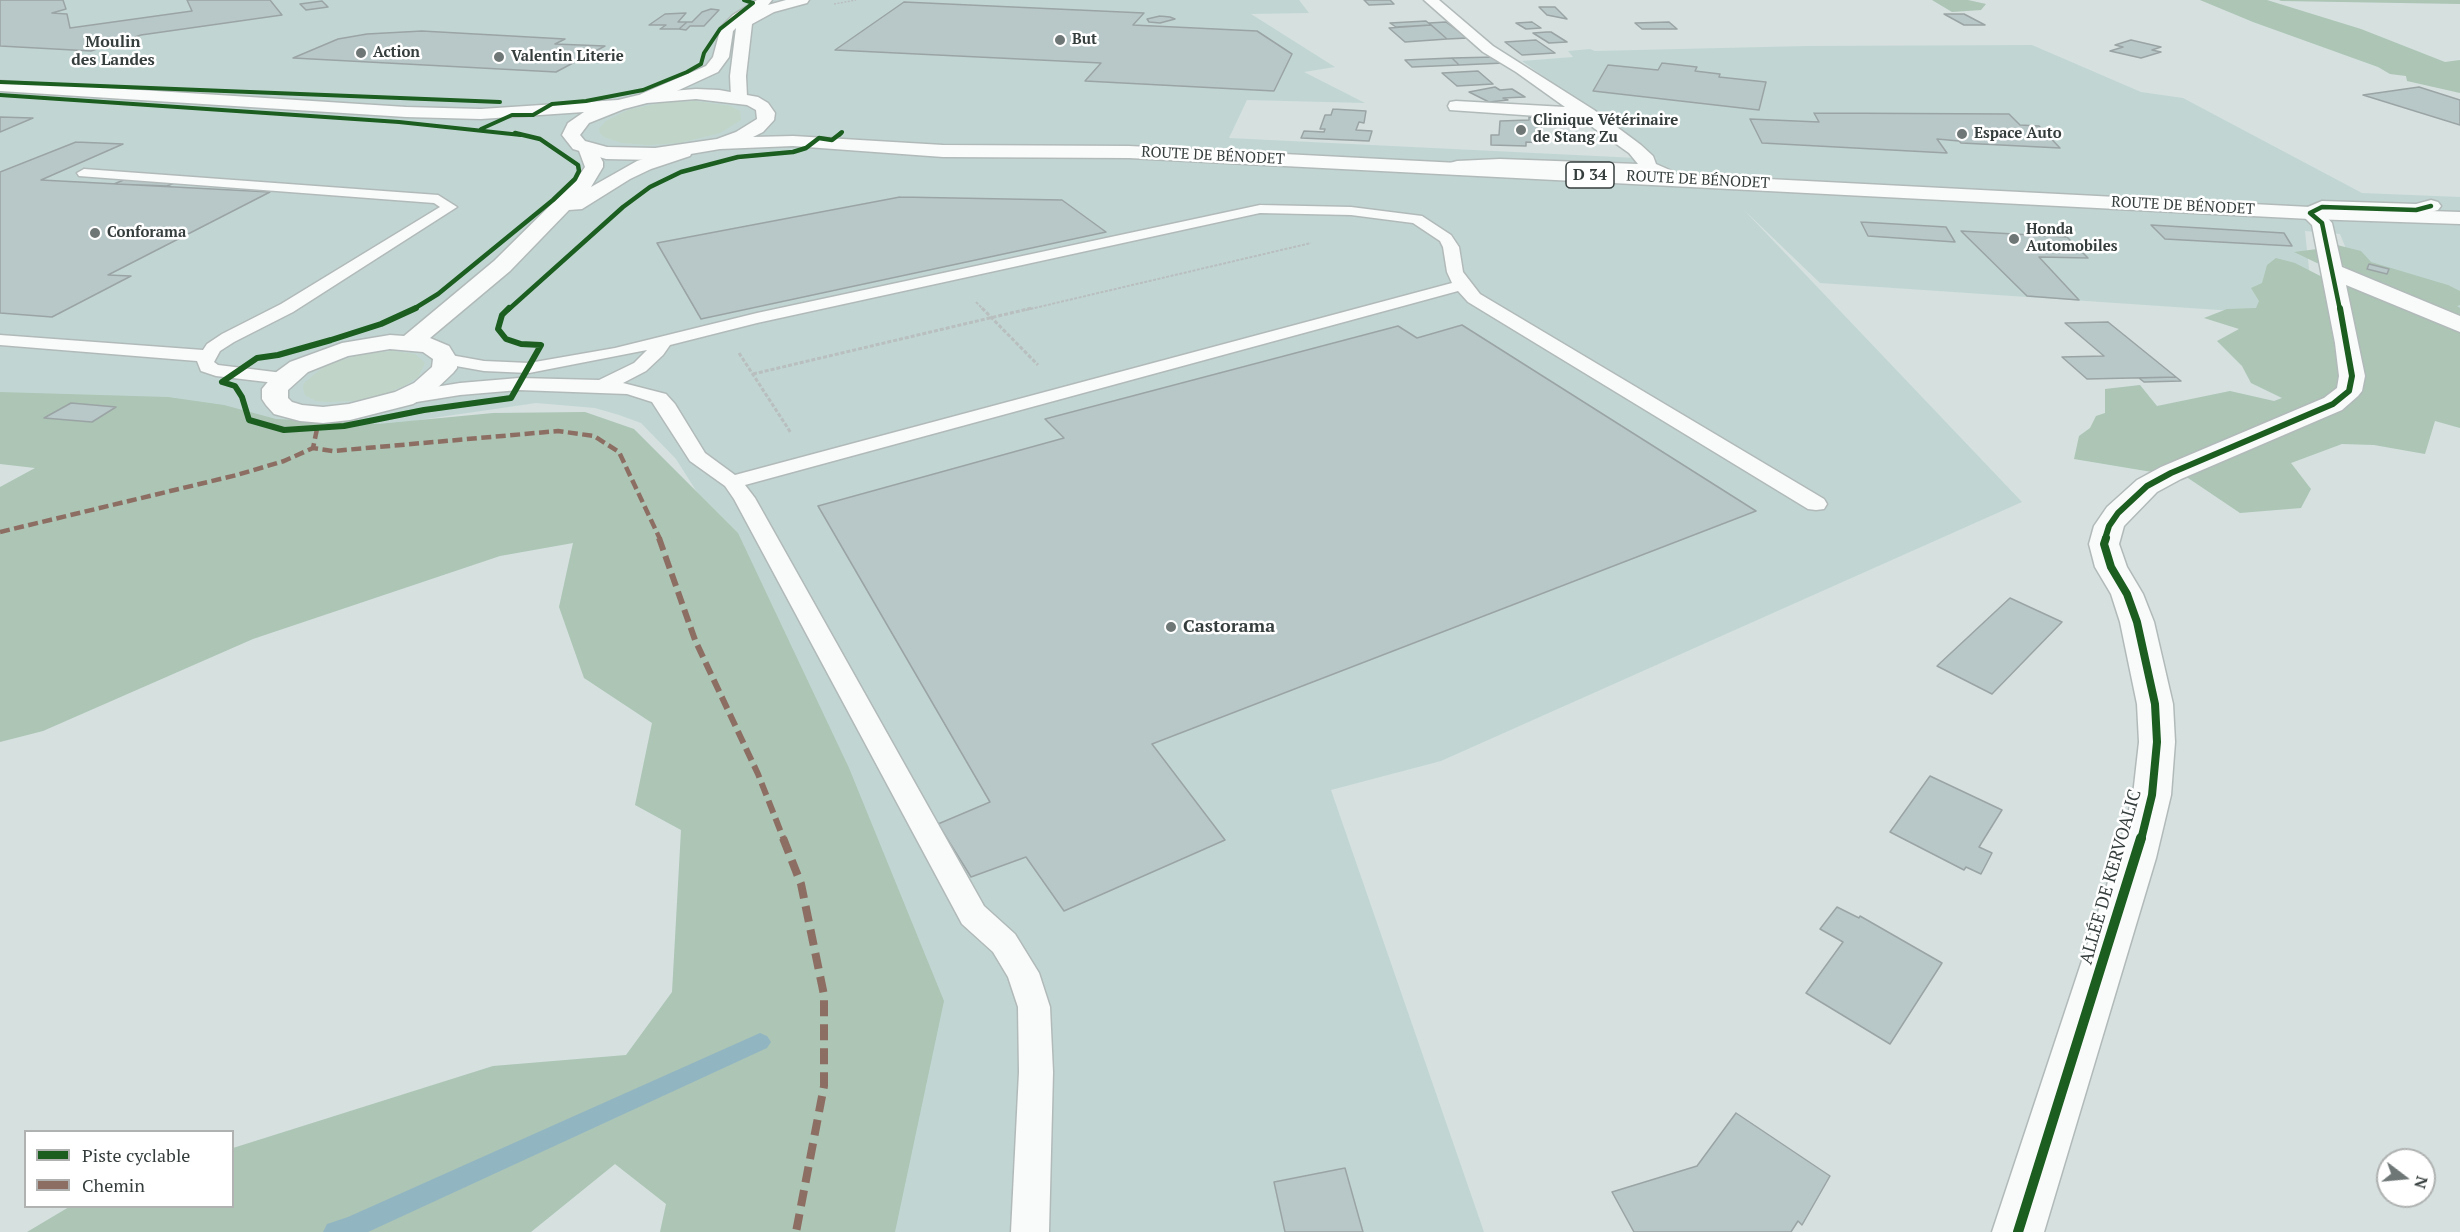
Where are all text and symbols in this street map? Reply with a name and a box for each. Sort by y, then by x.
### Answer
place label: But [1072,31,1097,49]
district label: Moulin des Landes [71,32,155,70]
marker: But [1053,33,1067,47]
place label: Action [373,44,420,62]
marker: Action [354,46,368,60]
place label: Valentin Literie [511,48,624,66]
marker: Valentin Literie [492,50,506,64]
place label: Clinique Vétérinaire de Stang Zu [1533,112,1678,147]
marker: Clinique Vétérinaire de Stang Zu [1514,123,1528,137]
place label: Espace Auto [1974,125,2062,143]
marker: Espace Auto [1955,127,1969,141]
street label: ROUTE DE BÉNODET [1141,143,1285,169]
road number: D 34 [1566,162,1614,188]
street label: ROUTE DE BÉNODET [1626,167,1770,193]
street label: ROUTE DE BÉNODET [2111,193,2255,219]
place label: Honda Automobiles [2026,221,2118,256]
place label: Conforama [107,224,186,242]
marker: Conforama [88,226,102,240]
marker: Honda Automobiles [2007,232,2021,246]
place label: Castorama [1183,616,1275,638]
marker: Castorama [1164,620,1178,634]
street label: ALLÉE DE KERVOALIC [2076,787,2146,967]
legend [24,1130,234,1208]
text: Piste cyclable [82,1143,190,1167]
north arrow [2376,1148,2436,1208]
text: Chemin [82,1173,145,1197]
text: N [2409,1174,2434,1191]

